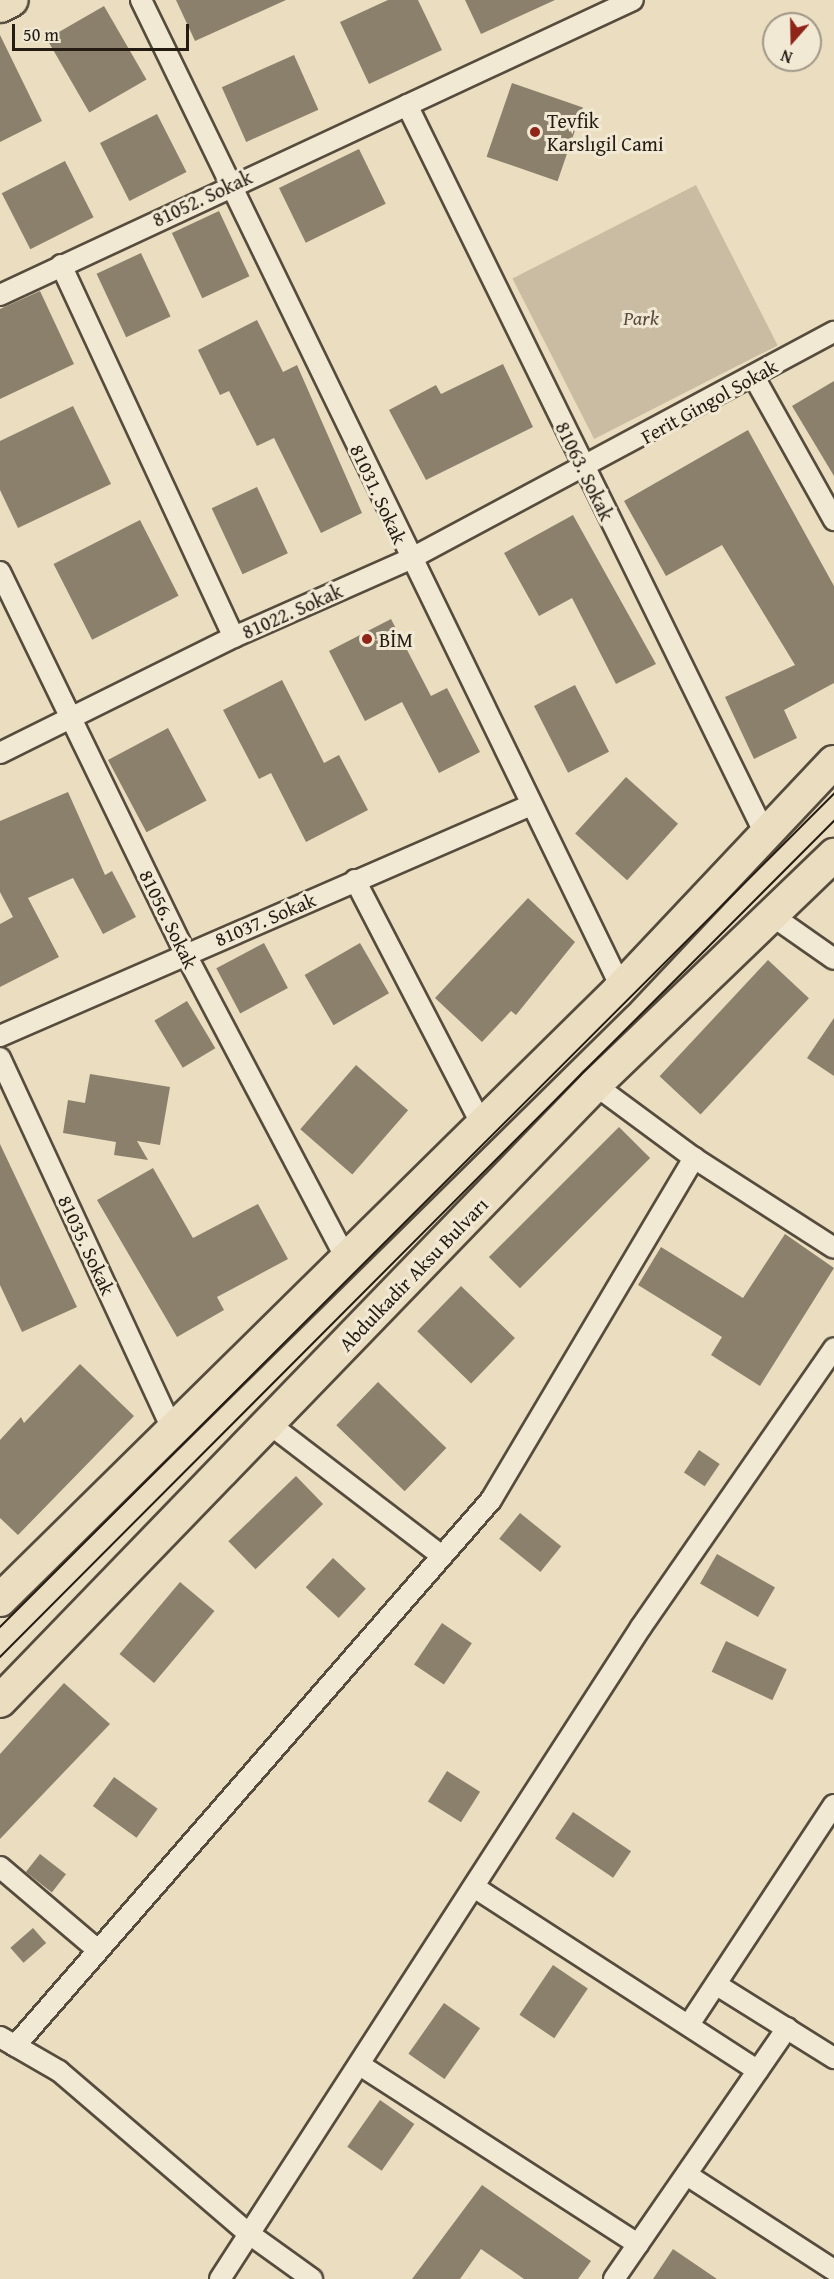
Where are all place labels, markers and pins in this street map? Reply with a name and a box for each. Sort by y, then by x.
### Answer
place label: Tevfik Karslıgil Cami [547,108,664,155]
marker: Tevfik Karslıgil Cami [528,125,542,139]
place label: BİM [379,627,413,651]
marker: BİM [360,632,374,646]

